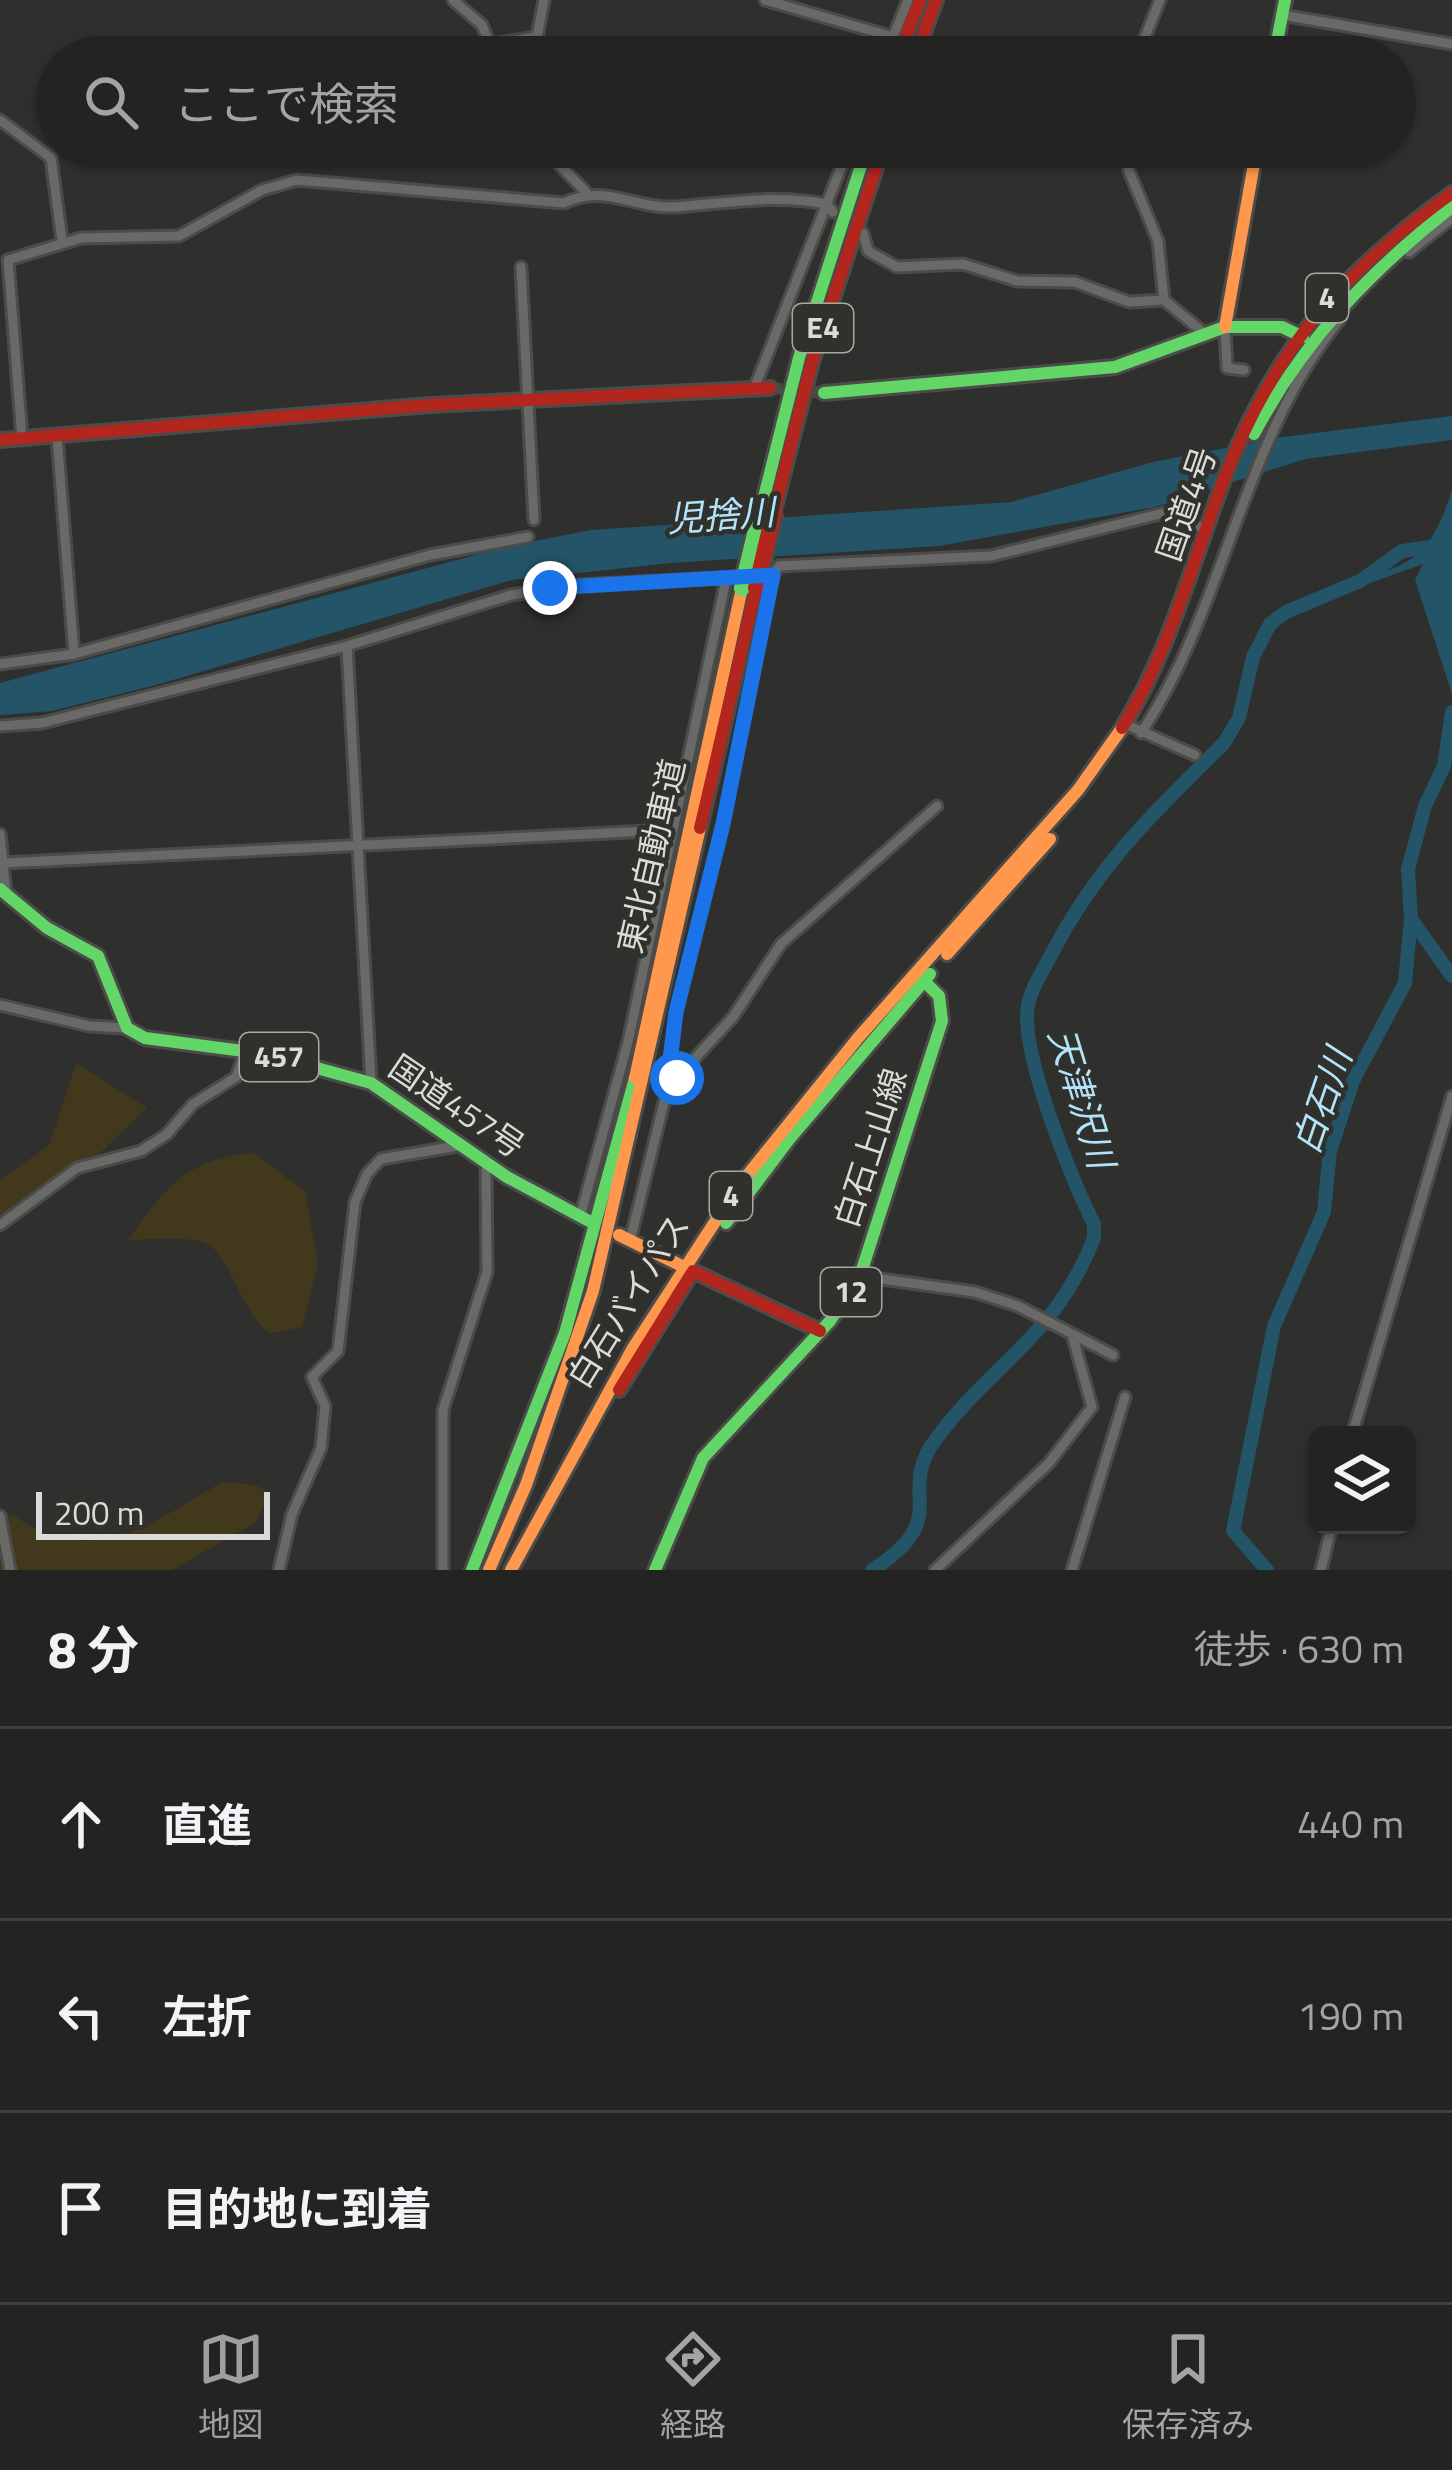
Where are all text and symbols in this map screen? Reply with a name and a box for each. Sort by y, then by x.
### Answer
search box [36,36,1416,168]
icon: search [78,69,144,135]
text: ここで検索 [174,69,399,137]
road number: 4 [1306,274,1348,322]
road number: E4 [793,304,853,352]
street label: 国道4号 [1143,440,1229,568]
water label: 児捨川 [665,483,781,546]
route end [523,561,577,615]
street label: 東北自動車道 [604,754,698,958]
water label: 天津沢川 [1035,1021,1131,1179]
road number: 457 [240,1033,318,1081]
water label: 白石川 [1278,1037,1366,1161]
street label: 国道457号 [379,1042,535,1170]
route start [650,1051,704,1105]
street label: 白石上山線 [821,1062,919,1234]
road number: 4 [710,1172,752,1220]
street label: 白石バイパス [555,1204,701,1398]
road number: 12 [821,1268,881,1316]
map controls [1308,1426,1416,1534]
button: layers [1308,1426,1416,1534]
scale bar [36,1486,270,1539]
text: 200 m [54,1488,144,1538]
text: 8 分 [48,1610,139,1688]
text: 徒歩 · 630 m [1194,1619,1404,1678]
text: 直進 [162,1790,252,1858]
icon: ahead [48,1791,114,1857]
text: 440 m [1297,1794,1404,1853]
text: 左折 [162,1982,252,2050]
icon: left [48,1983,114,2049]
text: 190 m [1297,1986,1404,2045]
text: 目的地に到着 [162,2174,432,2242]
icon: arrive [48,2175,114,2241]
tab: 地図 [198,2326,264,2449]
tab: 経路 [660,2326,726,2449]
tab: 保存済み [1122,2326,1254,2449]

